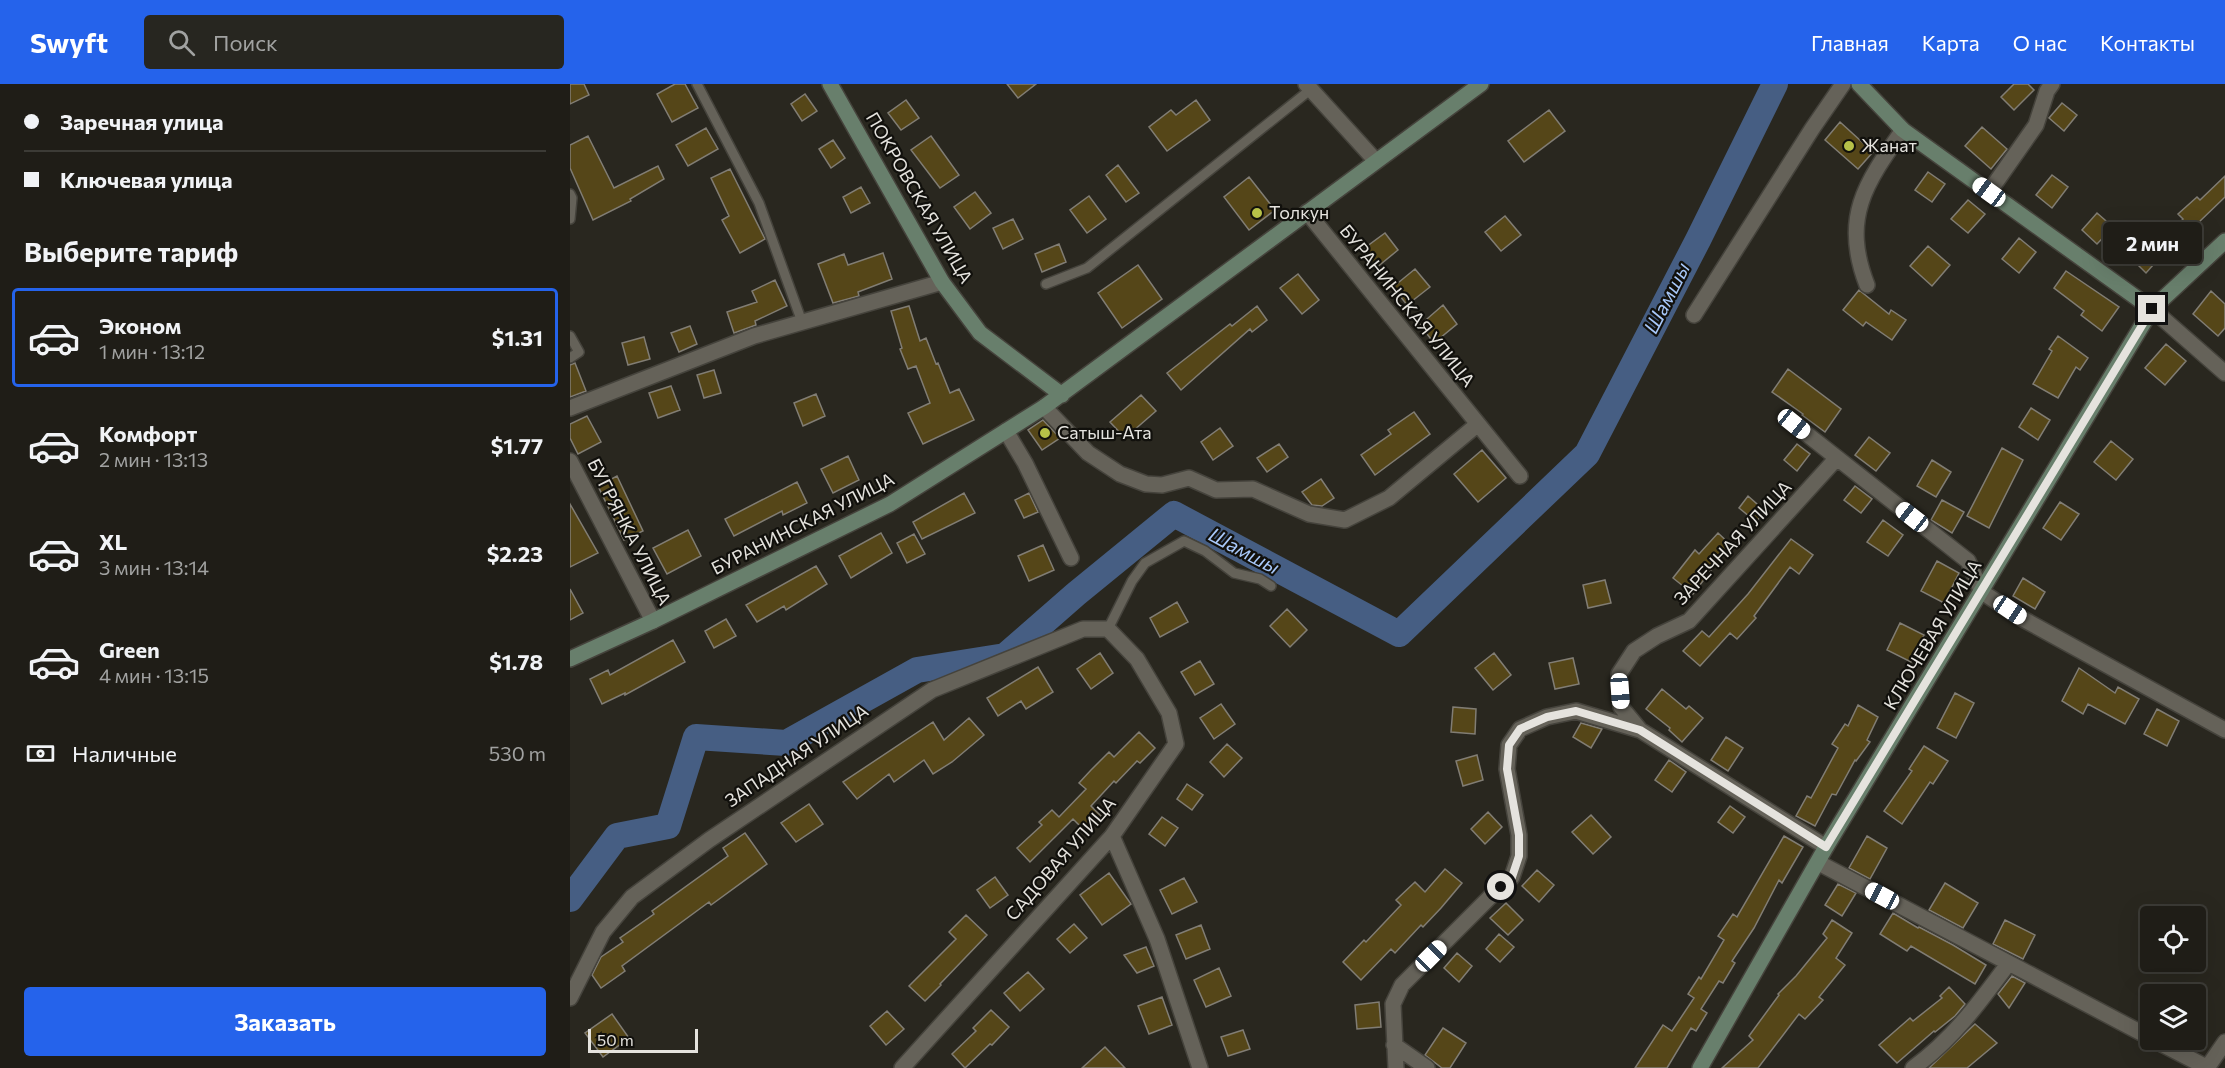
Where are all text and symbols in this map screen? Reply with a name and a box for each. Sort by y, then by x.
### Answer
search box [144,15,564,69]
text: Swyft [30,25,108,59]
icon: search [165,26,198,59]
text: Поиск [213,29,278,56]
text: Главная [1811,30,1889,55]
text: Карта [1922,30,1980,55]
text: О нас [2013,30,2067,55]
text: Контакты [2100,30,2195,55]
text: Заречная улица [60,108,224,135]
street label: ПОКРОВСКАЯ УЛИЦА [862,108,978,287]
place label: Жанат [1861,134,1918,156]
marker: Жанат [1842,139,1856,153]
text: Ключевая улица [60,166,232,193]
car [1969,174,2009,210]
place label: Толкун [1269,201,1329,223]
marker: Толкун [1250,206,1264,220]
street label: БУРАНИНСКАЯ УЛИЦА [1336,220,1480,391]
callout: 2 мин [2102,222,2202,264]
text: 2 мин [2126,231,2179,255]
text: Выберите тариф [24,235,238,268]
water label: Шамшы [1638,258,1694,337]
route end [2138,295,2165,322]
icon: car [27,311,81,365]
text: Эконом [99,312,181,339]
text: $1.31 [492,324,543,351]
text: 1 мин · 13:12 [99,339,205,363]
car [1774,406,1814,442]
icon: car [27,419,81,473]
text: Комфорт [99,420,197,447]
place label: Сатыш-Ата [1057,421,1152,443]
marker: Сатыш-Ата [1038,426,1052,440]
text: $1.77 [491,432,543,459]
text: 2 мин · 13:13 [99,447,208,471]
street label: БУГРЯНКА УЛИЦА [583,454,676,609]
street label: БУРАНИНСКАЯ УЛИЦА [707,467,898,579]
street label: ЗАРЕЧНАЯ УЛИЦА [1669,476,1796,609]
car [1892,499,1932,535]
water label: Шамшы [1205,522,1284,579]
icon: car [27,527,81,581]
text: XL [99,528,127,555]
text: $2.23 [487,540,543,567]
text: 3 мин · 13:14 [99,555,209,579]
street label: КЛЮЧЕВАЯ УЛИЦА [1879,555,1986,714]
car [1990,592,2030,628]
icon: car [27,635,81,689]
text: Green [99,636,160,663]
text: $1.78 [489,648,543,675]
text: 4 мин · 13:15 [99,663,209,687]
car [1610,672,1630,710]
street label: ЗАПАДНАЯ УЛИЦА [721,699,872,811]
icon: cash [24,737,57,770]
text: Наличные [72,740,177,767]
text: 530 m [489,741,546,765]
street label: САДОВАЯ УЛИЦА [1000,792,1120,925]
route start [1487,873,1514,900]
car [1862,880,1902,912]
map controls [2140,906,2206,1050]
button: locate [2140,906,2206,972]
car [1412,937,1450,975]
button: layers [2140,984,2206,1050]
button: Заказать [24,987,546,1056]
scale bar [588,1026,698,1054]
text: 50 m [597,1030,634,1049]

